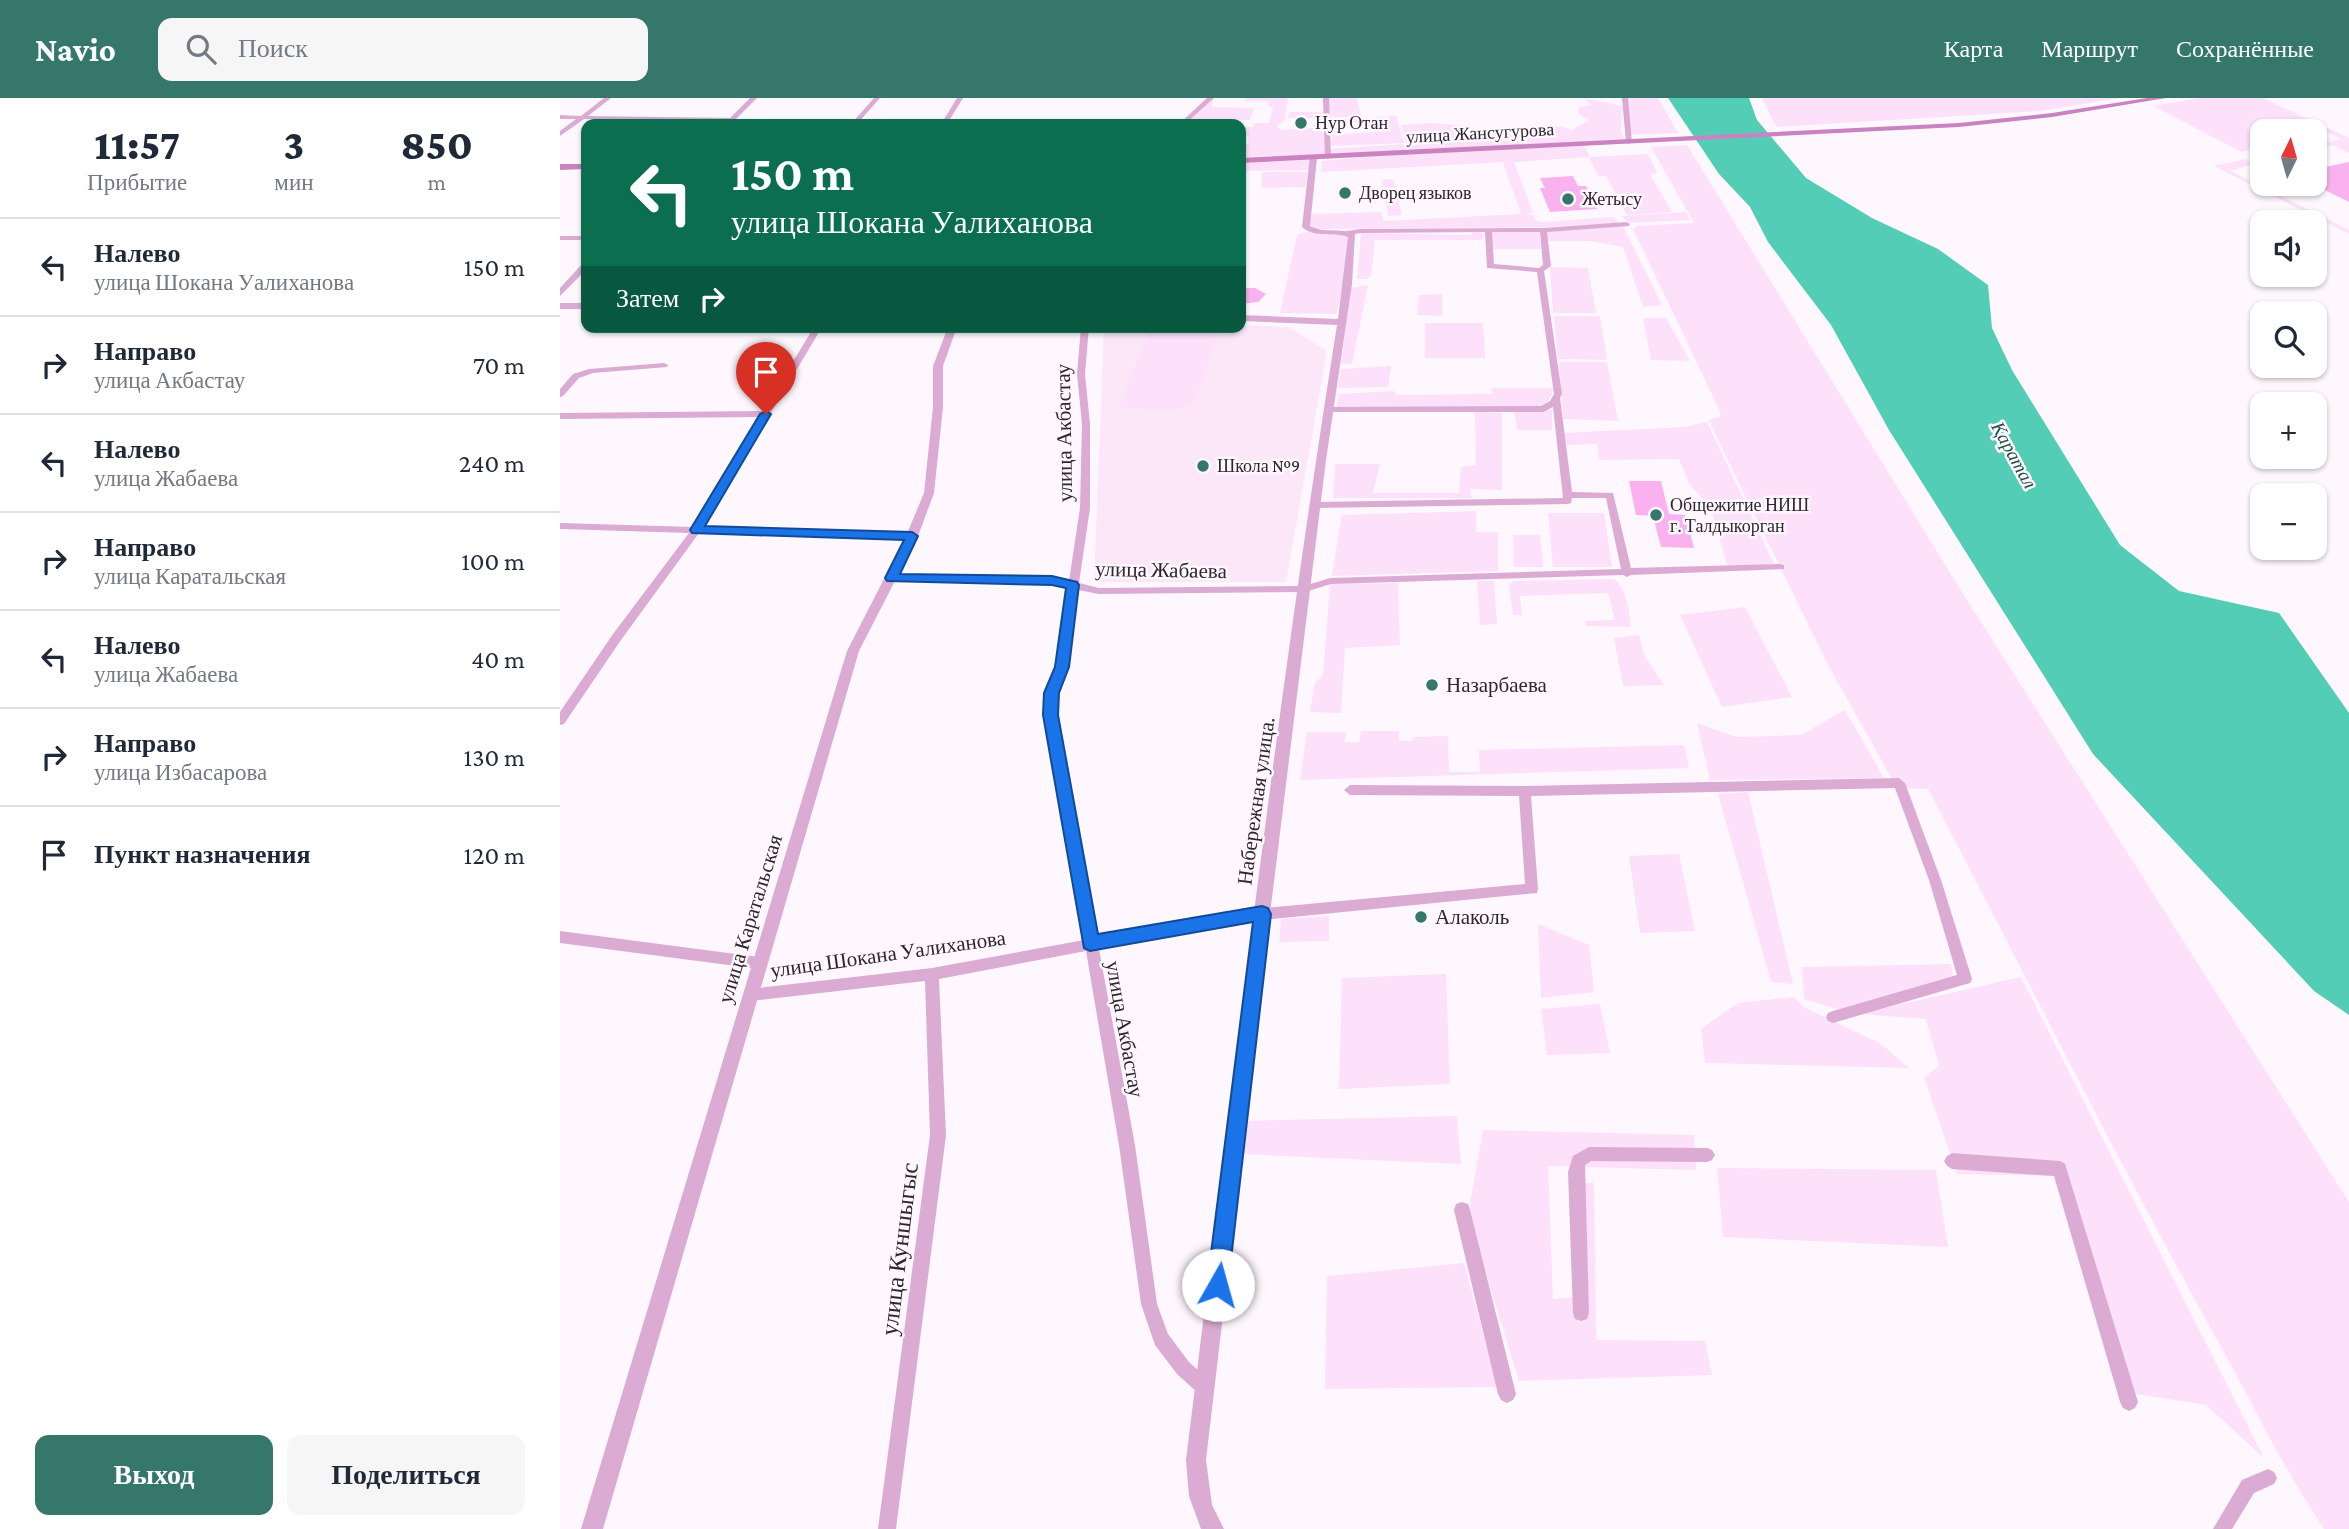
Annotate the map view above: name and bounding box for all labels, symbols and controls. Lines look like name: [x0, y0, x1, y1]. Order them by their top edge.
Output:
search box: [158, 18, 648, 81]
icon: search: [182, 30, 220, 68]
text: Navio: [35, 31, 116, 68]
text: Поиск: [238, 34, 308, 63]
text: Карта: [1944, 35, 2003, 62]
text: Маршрут: [2041, 35, 2138, 62]
text: Сохранённые: [2176, 35, 2314, 62]
place label: Нур Отан: [1315, 113, 1388, 133]
marker: Нур Отан: [1293, 115, 1309, 131]
street label: улица Жансугурова: [1405, 119, 1555, 147]
north arrow: [2250, 119, 2328, 196]
map controls: [2250, 119, 2327, 560]
text: 11:57: [94, 121, 180, 168]
text: 3: [284, 121, 304, 168]
text: 850: [401, 121, 473, 168]
text: 150 m: [731, 146, 854, 201]
icon: left: [616, 147, 707, 238]
text: Прибытие: [87, 169, 187, 195]
text: мин: [274, 169, 314, 195]
text: m: [427, 169, 446, 195]
place label: Дворец языков: [1359, 183, 1471, 203]
marker: Дворец языков: [1337, 185, 1353, 201]
place label: Жетысу: [1582, 189, 1642, 209]
marker: Жетысу: [1560, 191, 1576, 207]
text: улица Шокана Уалиханова: [731, 204, 1093, 240]
button: sound: [2250, 210, 2327, 287]
text: Налево: [94, 239, 180, 268]
icon: left: [35, 248, 73, 286]
text: 150 m: [464, 253, 525, 282]
text: улица Шокана Уалиханова: [94, 269, 354, 295]
icon: right: [693, 280, 731, 318]
text: Затем: [616, 284, 679, 313]
button: search: [2250, 301, 2327, 378]
text: Направо: [94, 337, 196, 366]
pin: [736, 342, 796, 414]
icon: right: [35, 346, 73, 384]
text: 70 m: [473, 351, 525, 380]
icon: arrive: [747, 353, 785, 391]
street label: улица Акбастау: [1051, 363, 1077, 502]
text: улица Акбастау: [94, 367, 245, 393]
button: +: [2250, 392, 2327, 469]
water label: Қаратал: [1987, 417, 2041, 492]
text: Налево: [94, 435, 180, 464]
icon: left: [35, 444, 73, 482]
text: 240 m: [459, 449, 525, 478]
place label: Школа №9: [1217, 456, 1300, 476]
marker: Школа №9: [1195, 458, 1211, 474]
text: улица Жабаева: [94, 465, 238, 491]
button: −: [2250, 483, 2327, 560]
place label: Общежитие НИШ г. Талдыкорган: [1670, 495, 1809, 536]
marker: Общежитие НИШ г. Талдыкорган: [1648, 507, 1664, 523]
text: Направо: [94, 533, 196, 562]
icon: right: [35, 542, 73, 580]
text: 100 m: [461, 547, 525, 576]
street label: улица Жабаева: [1095, 557, 1228, 583]
text: улица Каратальская: [94, 563, 286, 589]
text: Налево: [94, 631, 180, 660]
icon: left: [35, 640, 73, 678]
text: 40 m: [471, 645, 525, 674]
text: улица Жабаева: [94, 661, 238, 687]
place label: Назарбаева: [1446, 673, 1548, 697]
marker: Назарбаева: [1424, 677, 1440, 693]
street label: Набережная улица.: [1232, 715, 1280, 887]
text: Направо: [94, 729, 196, 758]
icon: right: [35, 738, 73, 776]
text: 130 m: [464, 743, 525, 772]
text: улица Избасарова: [94, 759, 267, 785]
street label: улица Каратальская: [713, 831, 787, 1006]
icon: arrive: [35, 836, 73, 874]
text: Пункт назначения: [94, 840, 311, 869]
text: 120 m: [464, 841, 525, 870]
place label: Алаколь: [1435, 905, 1509, 929]
marker: Алаколь: [1413, 909, 1429, 925]
street label: улица Шокана Уалиханова: [769, 925, 1008, 982]
street label: улица Акбастау: [1101, 959, 1149, 1100]
street label: улица Куншыгыс: [875, 1161, 923, 1337]
position arrow: [1181, 1248, 1255, 1322]
button: Выход: [35, 1435, 273, 1515]
button: Поделиться: [287, 1435, 525, 1515]

